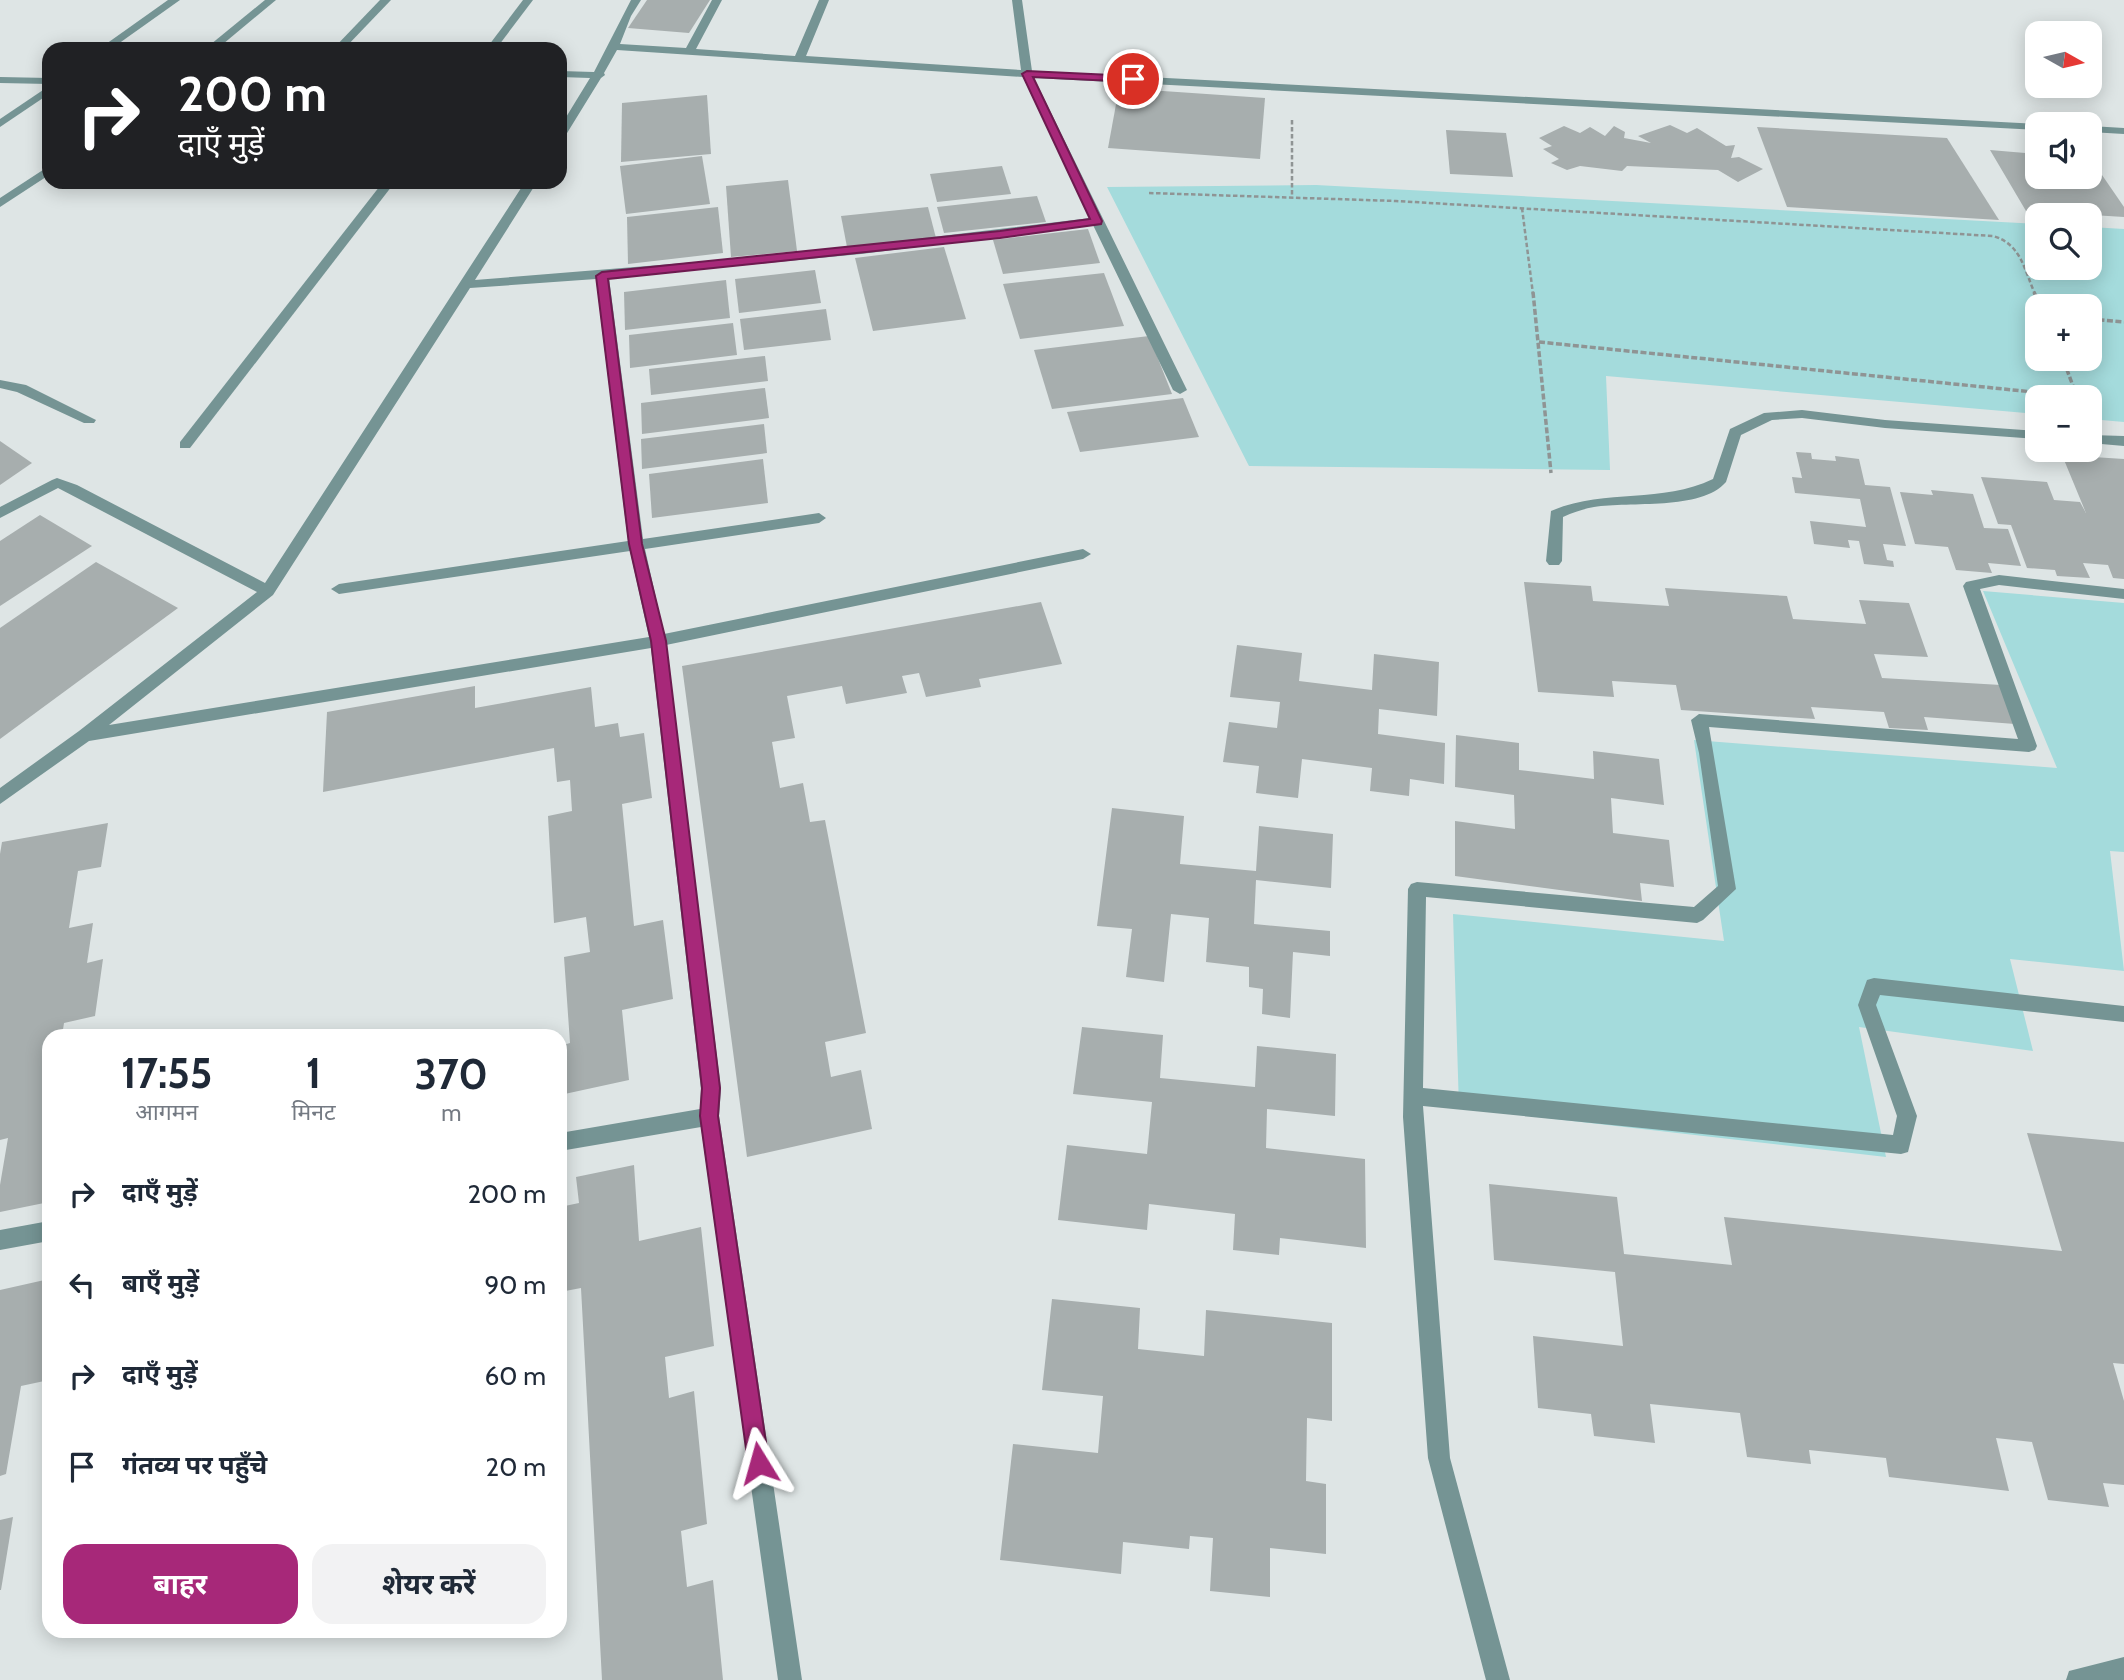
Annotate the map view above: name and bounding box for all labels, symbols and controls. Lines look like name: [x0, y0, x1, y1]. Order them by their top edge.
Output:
north arrow: [2025, 21, 2102, 98]
map controls: [2025, 21, 2102, 462]
pin: [1103, 49, 1163, 109]
icon: arrive: [1114, 60, 1152, 98]
text: 200 m: [178, 64, 327, 123]
icon: right: [63, 70, 154, 161]
button: sound: [2025, 112, 2102, 189]
text: दाएँ मुड़ें: [178, 124, 264, 163]
button: search: [2025, 203, 2102, 280]
button: +: [2025, 294, 2102, 371]
button: −: [2025, 385, 2102, 462]
text: 17:55: [121, 1047, 212, 1099]
text: 1: [306, 1047, 321, 1099]
text: 370: [415, 1048, 488, 1100]
text: आगमन: [135, 1098, 198, 1126]
text: मिनट: [291, 1098, 336, 1126]
text: m: [441, 1099, 461, 1127]
icon: right: [63, 1175, 101, 1213]
text: दाएँ मुड़ें: [122, 1176, 198, 1208]
text: 200 m: [467, 1178, 546, 1210]
icon: left: [63, 1266, 101, 1304]
text: बाएँ मुड़ें: [122, 1267, 199, 1299]
text: 90 m: [484, 1269, 546, 1301]
icon: right: [63, 1357, 101, 1395]
text: दाएँ मुड़ें: [122, 1358, 198, 1390]
text: 60 m: [484, 1360, 546, 1392]
position arrow: [722, 1426, 796, 1500]
icon: arrive: [63, 1448, 101, 1486]
text: गंतव्य पर पहुँचे: [122, 1449, 267, 1481]
text: 20 m: [486, 1451, 546, 1483]
button: बाहर: [63, 1544, 298, 1624]
button: शेयर करें: [312, 1544, 546, 1624]

